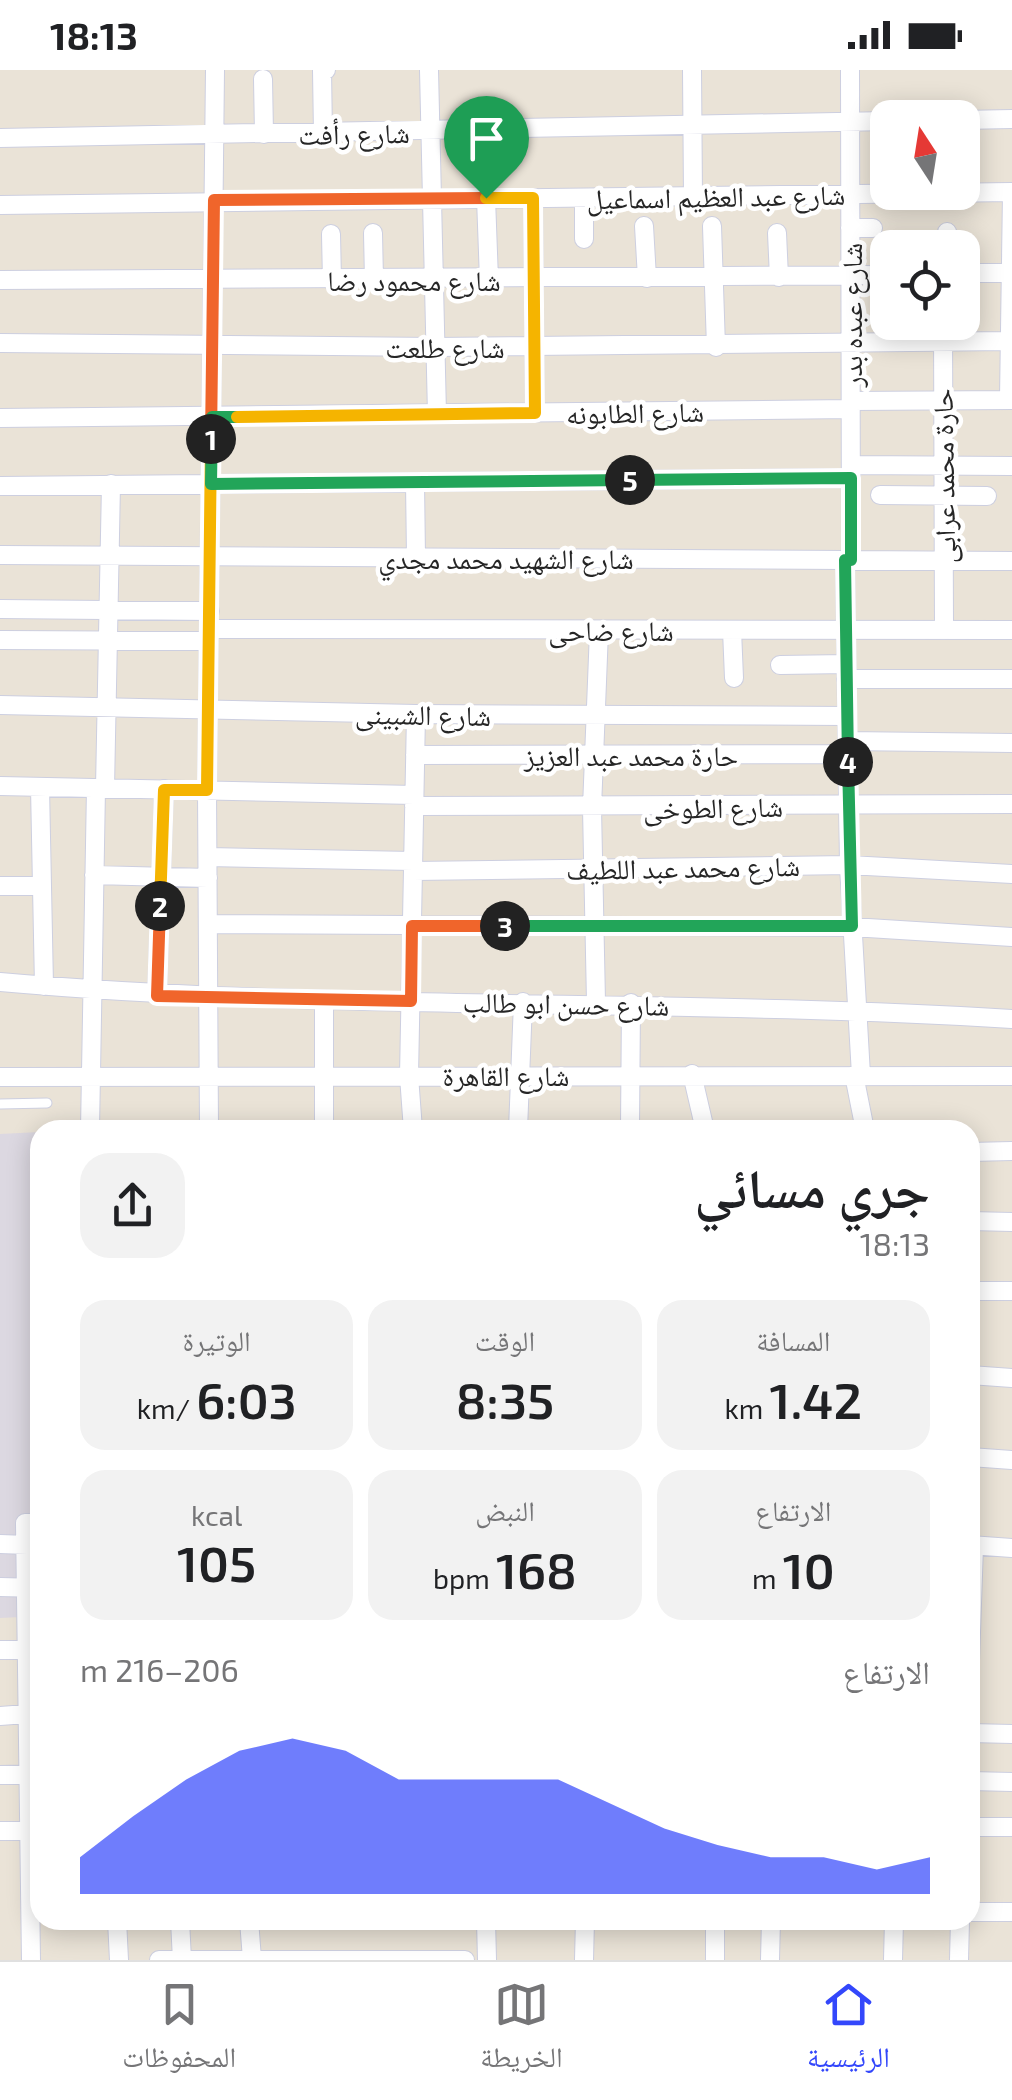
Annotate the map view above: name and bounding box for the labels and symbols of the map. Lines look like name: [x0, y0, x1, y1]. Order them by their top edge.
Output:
pin: [444, 96, 529, 199]
north arrow: [870, 100, 980, 210]
street label: شارع رأفت: [298, 115, 410, 153]
street label: شارع عبد العظيم اسماعيل: [586, 177, 846, 218]
street label: شارع عبده بدر: [834, 243, 870, 388]
street label: شارع محمود رضا: [327, 263, 501, 299]
street label: شارع طلعت: [385, 330, 505, 366]
street label: حارة محمد عرابى: [924, 388, 964, 564]
street label: شارع الطابونه: [566, 394, 704, 432]
pin: 1: [186, 414, 236, 464]
pin: 5: [605, 455, 655, 505]
street label: شارع الشهيد محمد مجدي: [378, 541, 634, 582]
street label: شارع ضاحى: [548, 613, 674, 649]
street label: شارع الشبينى: [355, 696, 491, 734]
pin: 4: [823, 737, 873, 787]
street label: حارة محمد عبد العزيز: [523, 738, 738, 772]
street label: شارع الطوخى: [643, 789, 783, 827]
street label: شارع محمد عبد اللطيف: [566, 848, 800, 888]
pin: 2: [135, 881, 185, 931]
pin: 3: [480, 901, 530, 951]
street label: شارع حسن ابو طالب: [462, 984, 670, 1024]
street label: شارع القاهرة: [443, 1058, 569, 1094]

